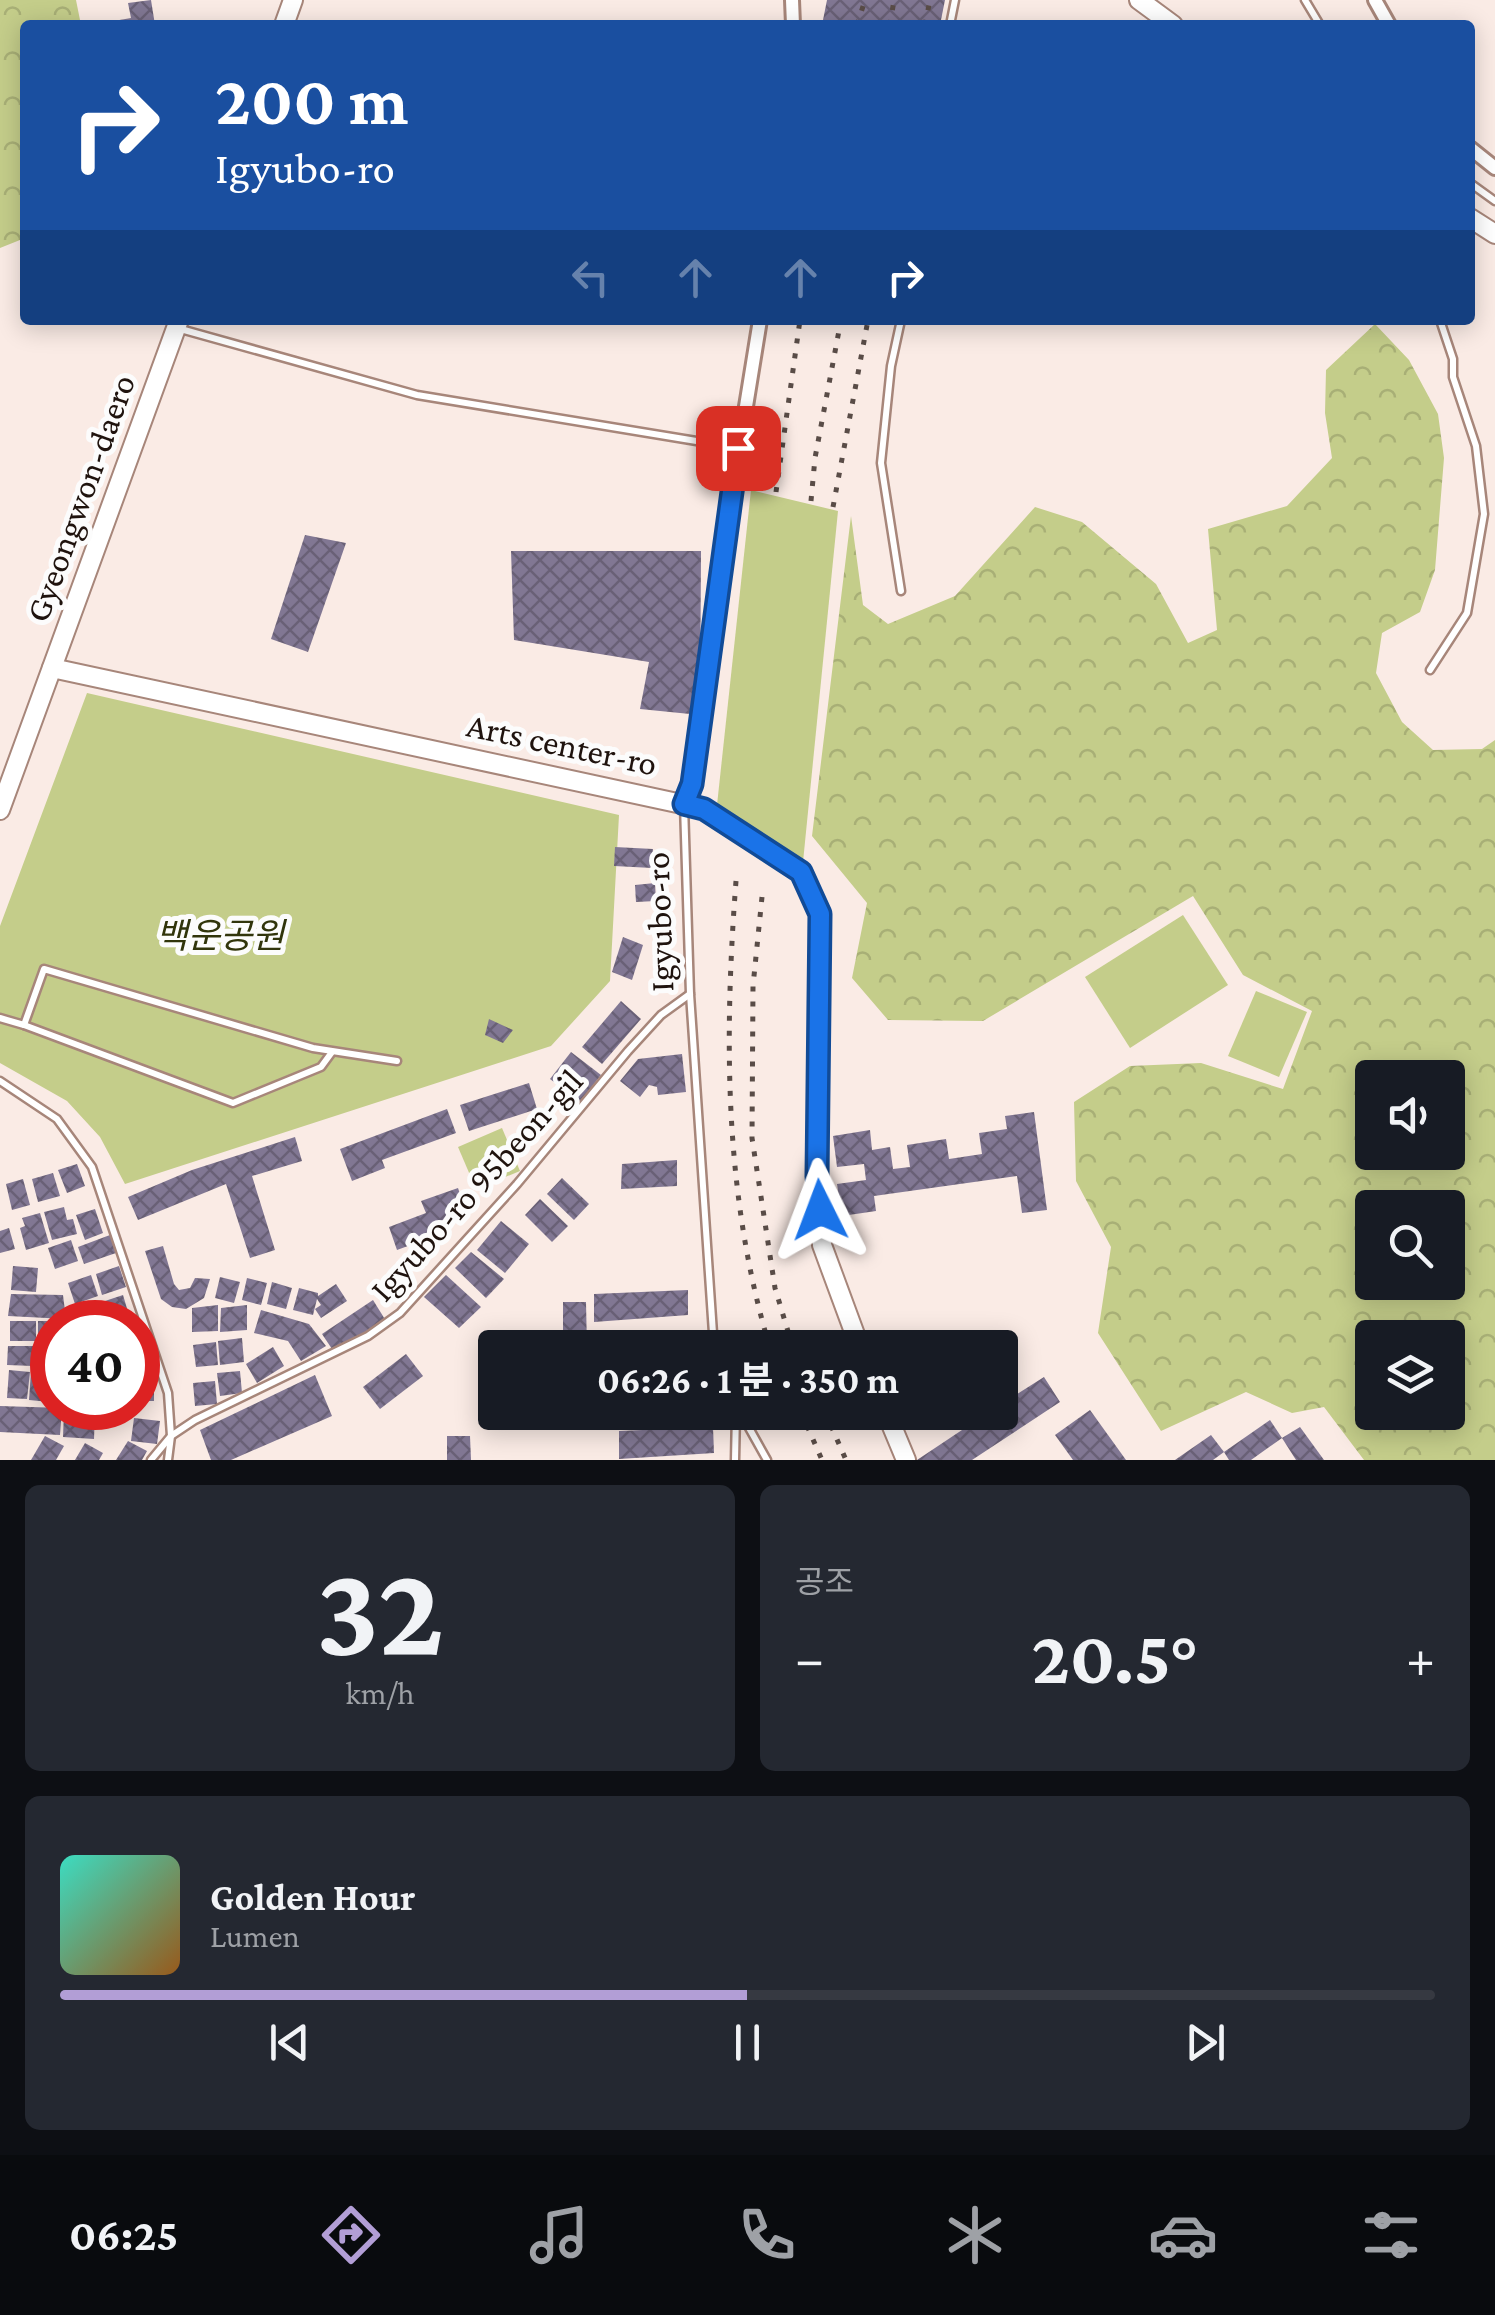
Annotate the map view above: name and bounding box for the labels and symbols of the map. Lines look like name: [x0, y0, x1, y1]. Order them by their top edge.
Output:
street label: Gyeongwon-daero: [18, 369, 143, 627]
pin: [696, 406, 781, 491]
street label: Arts center-ro: [463, 705, 661, 784]
street label: Igyubo-ro: [638, 851, 681, 993]
park label: 백운공원: [156, 917, 287, 956]
street label: Igyubo-ro 95beon-gil: [362, 1062, 591, 1309]
position arrow: [768, 1158, 872, 1262]
speed limit sign: 40: [30, 1300, 160, 1430]

